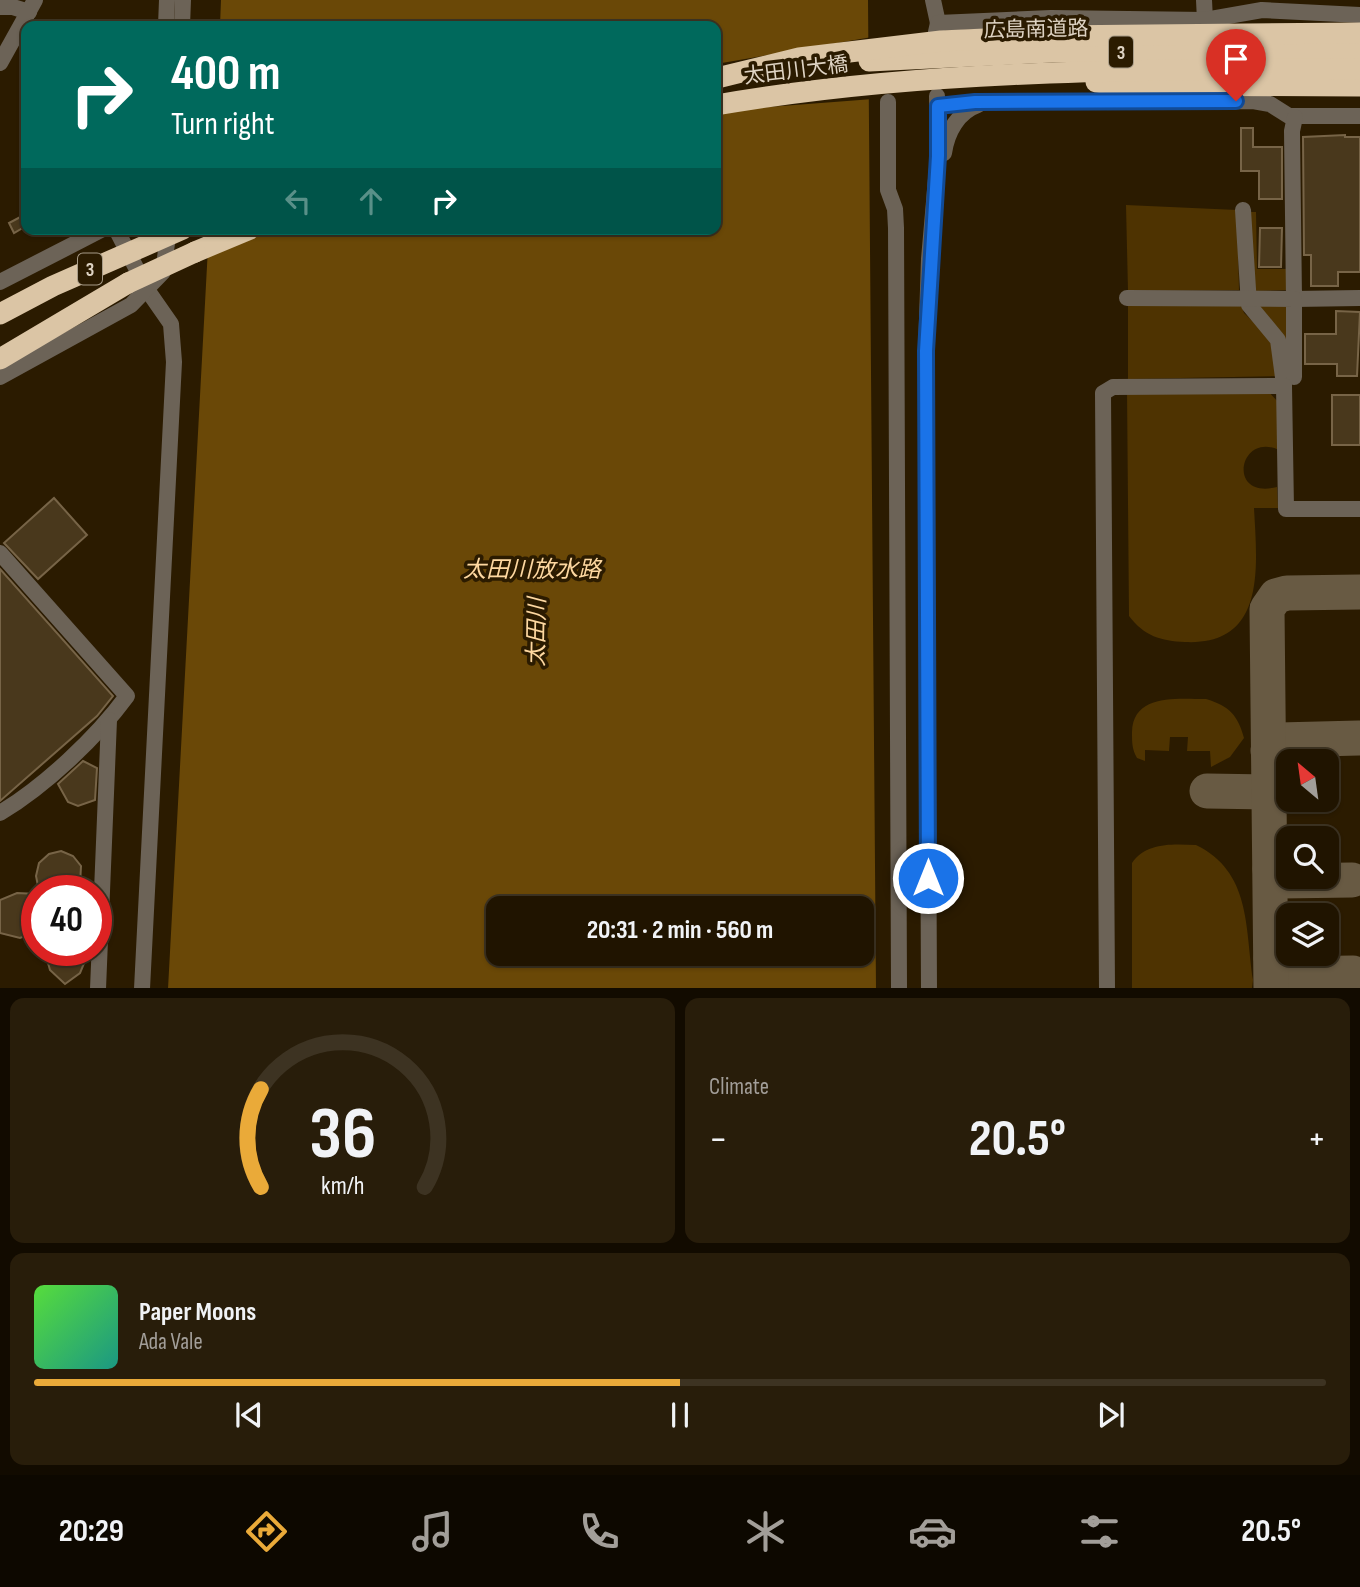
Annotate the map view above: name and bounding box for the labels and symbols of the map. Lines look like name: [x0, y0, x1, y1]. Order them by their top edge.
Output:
street label: 広島南道路: [983, 16, 1089, 43]
pin: [1206, 29, 1266, 101]
road number: 3: [1109, 36, 1133, 68]
street label: 太田川大橋: [742, 52, 850, 89]
road number: 3: [78, 254, 102, 284]
water label: 太田川放水路: [463, 556, 603, 584]
water label: 太田川: [522, 594, 552, 667]
north arrow: [1276, 749, 1339, 812]
position arrow: [891, 841, 965, 915]
speed limit sign: 40: [21, 875, 112, 966]

